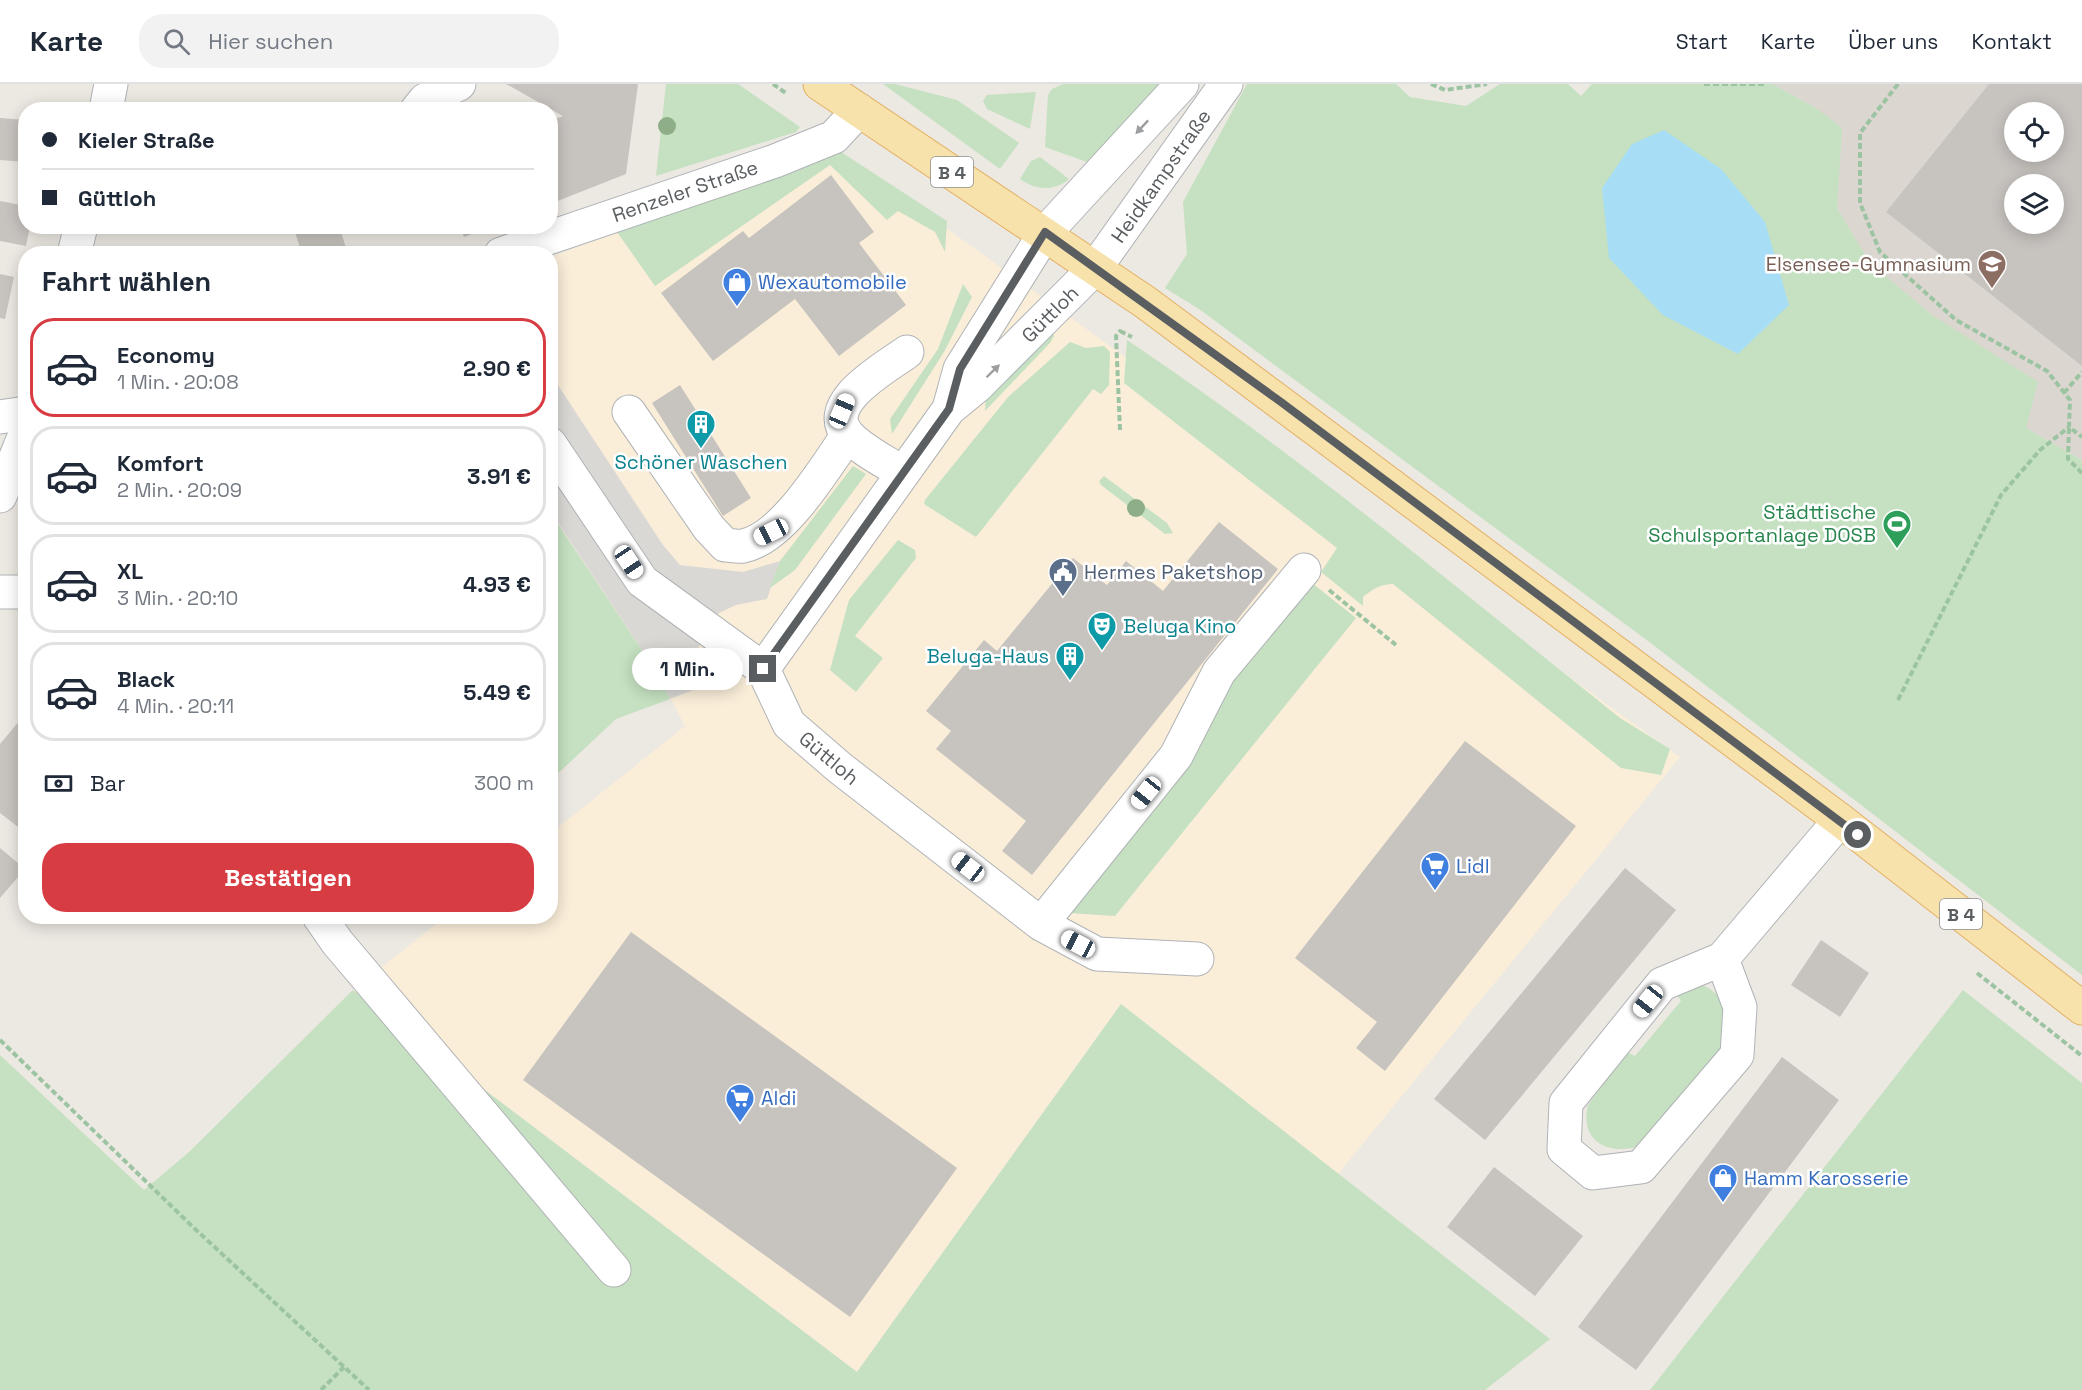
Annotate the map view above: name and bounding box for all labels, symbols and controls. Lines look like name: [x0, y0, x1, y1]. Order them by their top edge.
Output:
search box: [139, 14, 559, 68]
text: Karte: [30, 23, 103, 59]
icon: search: [160, 25, 193, 58]
text: Hier suchen: [208, 27, 333, 55]
text: Start: [1676, 28, 1728, 55]
text: Karte: [1761, 28, 1815, 55]
text: Über uns: [1848, 28, 1938, 55]
text: Kontakt: [1971, 28, 2052, 55]
map controls: [2004, 102, 2064, 234]
button: locate: [2004, 102, 2064, 162]
street label: Heidkampstraße: [1105, 104, 1217, 248]
one-way arrow: [1135, 119, 1149, 134]
text: Kieler Straße: [78, 126, 215, 154]
street label: Renzeler Straße: [609, 154, 761, 228]
road number: B 4: [931, 157, 973, 187]
button: layers: [2004, 174, 2064, 234]
text: Güttloh: [78, 184, 156, 212]
school or university icon: Elsensee-Gymnasium: [1976, 248, 2008, 290]
place label: Elsensee-Gymnasium: [1766, 251, 1971, 277]
text: Fahrt wählen: [42, 264, 211, 299]
shop icon: Wexautomobile: [721, 266, 753, 308]
place label: Wexautomobile: [758, 269, 907, 295]
street label: Güttloh: [1016, 280, 1084, 348]
icon: car: [45, 341, 99, 395]
text: Economy: [117, 341, 215, 369]
text: 2.90 €: [463, 354, 531, 382]
one-way arrow: [985, 364, 999, 378]
text: 1 Min. · 20:08: [117, 369, 239, 395]
car: [827, 391, 857, 431]
building icon: Schöner Waschen: [685, 408, 717, 450]
icon: car: [45, 449, 99, 503]
text: Komfort: [117, 449, 204, 477]
place label: Schöner Waschen: [614, 449, 788, 475]
text: 3.91 €: [467, 462, 531, 490]
text: 2 Min. · 20:09: [117, 477, 242, 503]
place label: Städttische Schulsportanlage DOSB: [1648, 499, 1876, 548]
sports icon: Städttische Schulsportanlage DOSB: [1881, 508, 1913, 550]
car: [751, 516, 791, 548]
car: [611, 542, 647, 582]
public building icon: Hermes Paketshop: [1047, 556, 1079, 598]
icon: car: [45, 557, 99, 611]
text: XL: [117, 557, 143, 585]
place label: Hermes Paketshop: [1084, 559, 1263, 585]
text: 4.93 €: [463, 570, 531, 598]
text: 3 Min. · 20:10: [117, 585, 238, 611]
theatre icon: Beluga Kino: [1086, 610, 1118, 652]
place label: Beluga Kino: [1123, 613, 1236, 639]
building icon: Beluga-Haus: [1054, 640, 1086, 682]
place label: Beluga-Haus: [926, 643, 1049, 669]
callout: 1 Min.: [631, 648, 742, 690]
route end: [749, 655, 776, 682]
text: 1 Min.: [660, 656, 715, 682]
icon: car: [45, 665, 99, 719]
text: Black: [117, 665, 175, 693]
text: 5.49 €: [463, 678, 531, 706]
text: 4 Min. · 20:11: [117, 693, 234, 719]
street label: Güttloh: [794, 725, 864, 791]
icon: cash: [42, 767, 75, 800]
text: Bar: [90, 769, 126, 797]
text: 300 m: [474, 770, 534, 796]
car: [1128, 773, 1164, 813]
route start: [1844, 821, 1871, 848]
button: Bestätigen: [42, 843, 534, 912]
car: [948, 849, 988, 885]
supermarket icon: Lidl: [1419, 850, 1451, 892]
place label: Lidl: [1456, 853, 1490, 879]
road number: B 4: [1940, 899, 1982, 929]
car: [1058, 928, 1098, 960]
car: [1630, 981, 1666, 1021]
supermarket icon: Aldi: [724, 1082, 756, 1124]
place label: Aldi: [761, 1085, 796, 1111]
shop icon: Hamm Karosserie: [1707, 1162, 1739, 1204]
place label: Hamm Karosserie: [1744, 1165, 1909, 1191]

